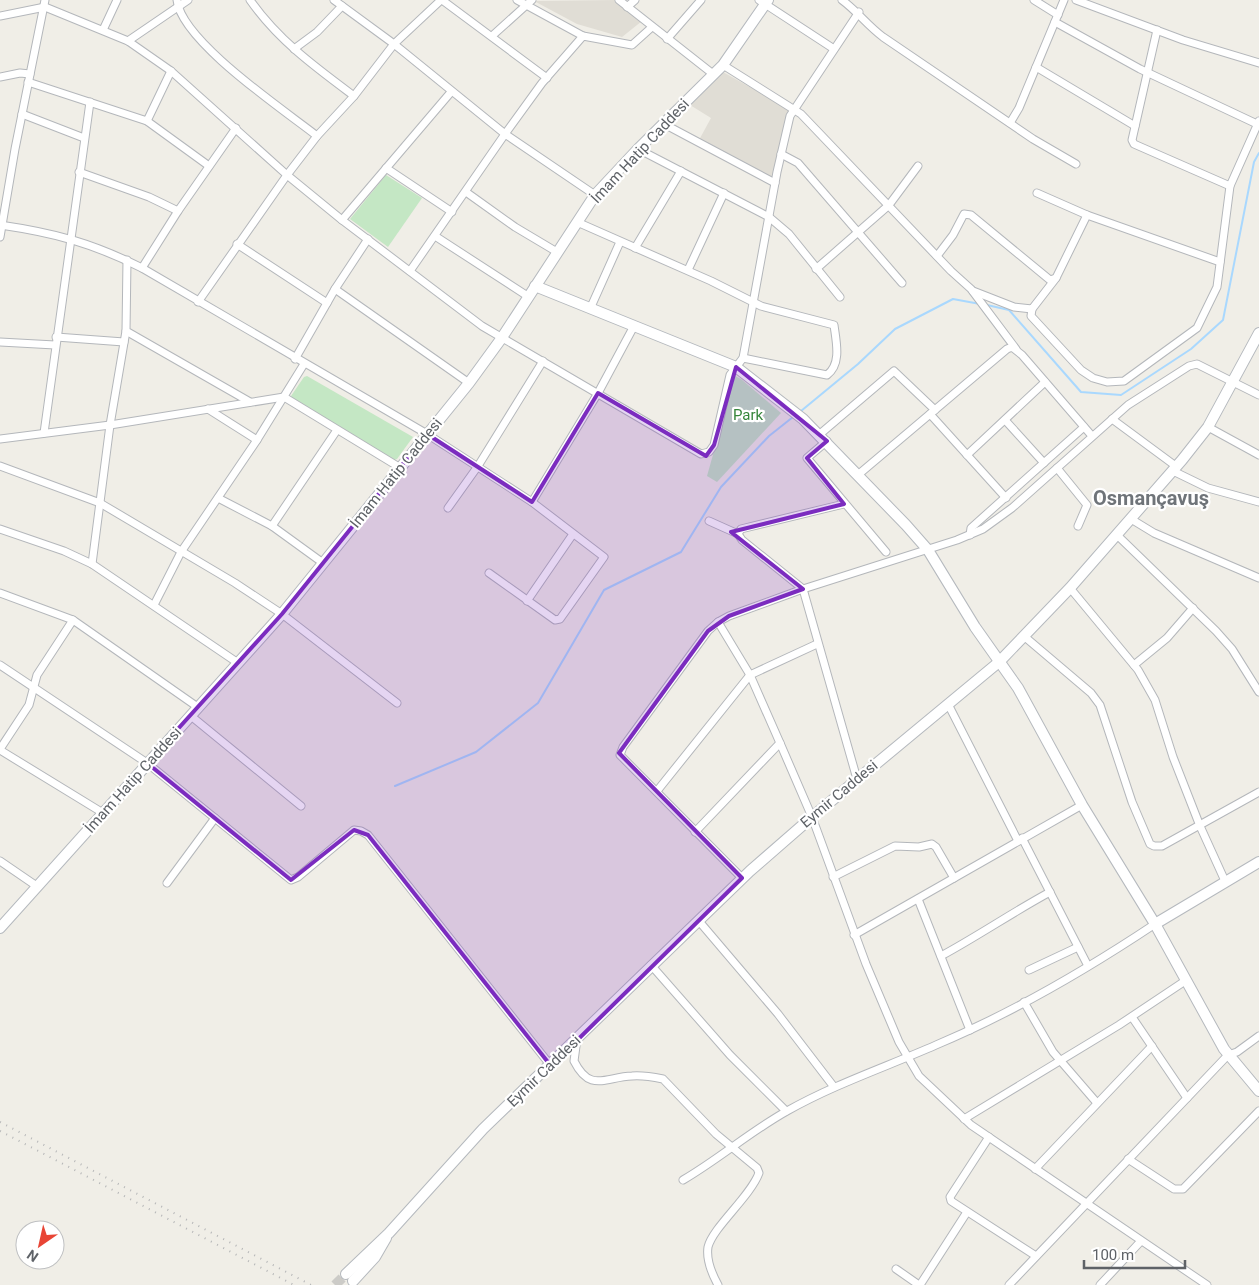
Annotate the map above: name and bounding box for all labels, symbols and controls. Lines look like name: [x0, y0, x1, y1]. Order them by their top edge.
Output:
street label: İmam Hatip Caddesi: [587, 95, 693, 207]
park label: Park: [733, 406, 764, 424]
street label: İmam Hatip Caddesi: [346, 414, 446, 532]
district label: Osmançavuş: [1093, 486, 1209, 510]
street label: İmam Hatip Caddesi: [81, 723, 185, 837]
street label: Eymir Caddesi: [797, 756, 881, 832]
street label: Eymir Caddesi: [503, 1031, 585, 1111]
north arrow: [15, 1220, 65, 1270]
scale bar: [1084, 1238, 1185, 1270]
text: N: [24, 1246, 41, 1265]
text: 100 m: [1092, 1246, 1134, 1264]

